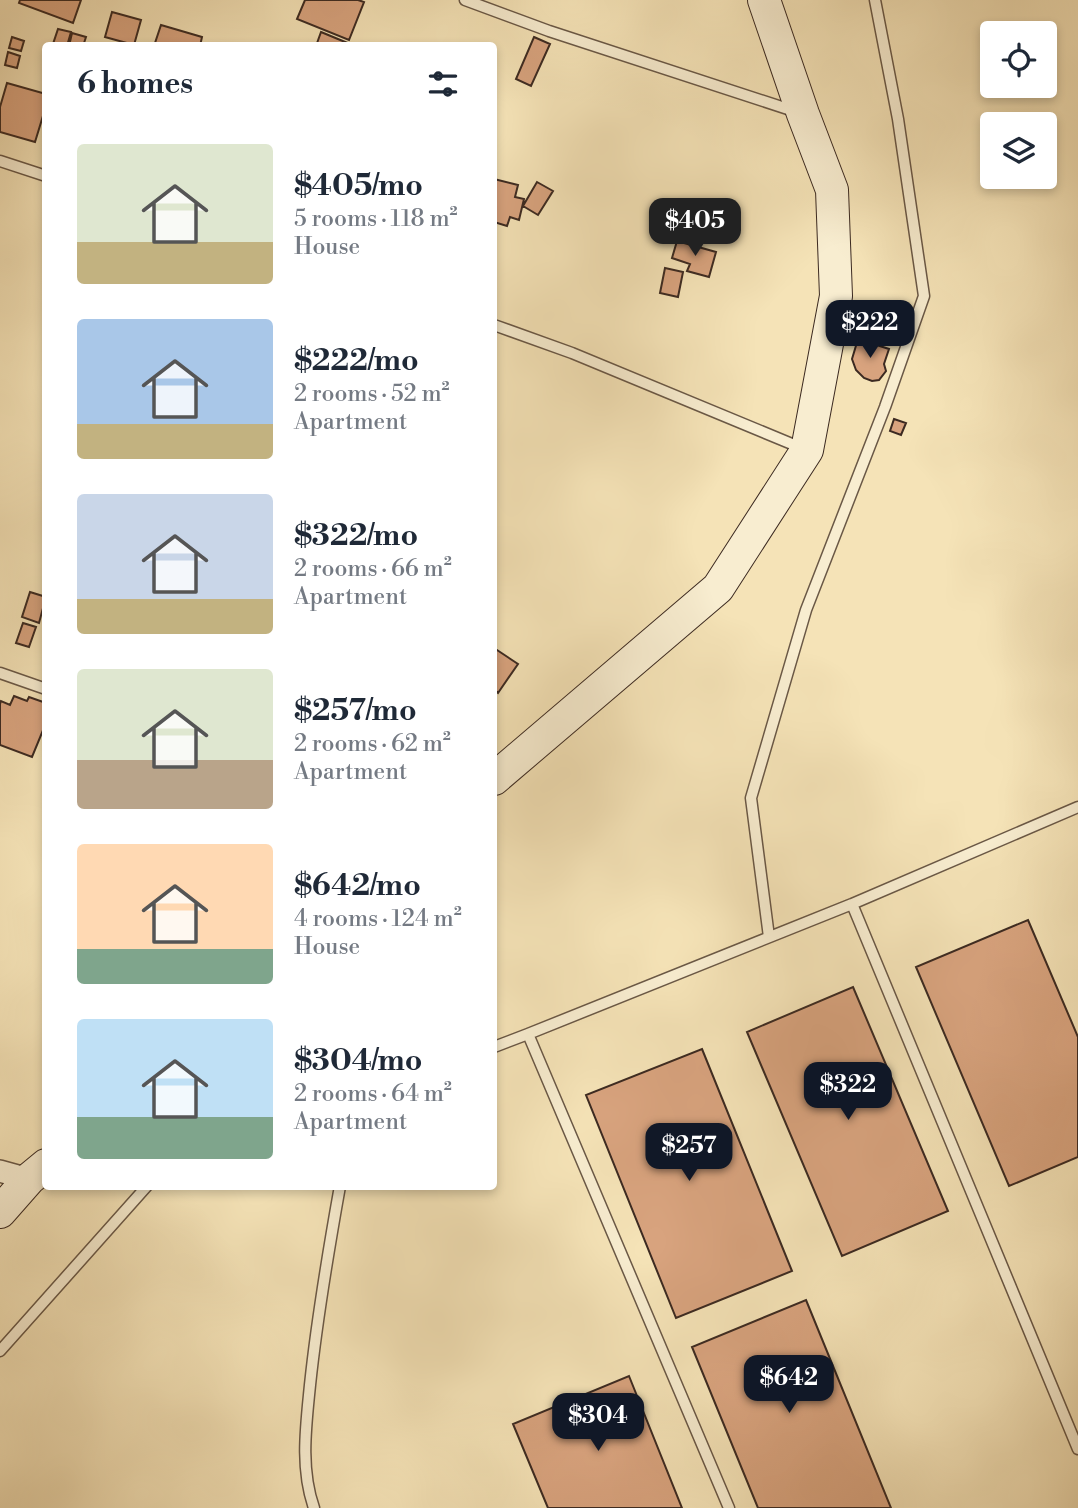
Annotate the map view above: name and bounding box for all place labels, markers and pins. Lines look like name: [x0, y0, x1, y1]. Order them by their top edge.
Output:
pin: $405: [654, 198, 736, 258]
pin: $222: [829, 300, 911, 360]
pin: $322: [807, 1062, 889, 1122]
pin: $257: [648, 1124, 730, 1183]
pin: $642: [748, 1356, 830, 1415]
pin: $304: [557, 1394, 639, 1453]

